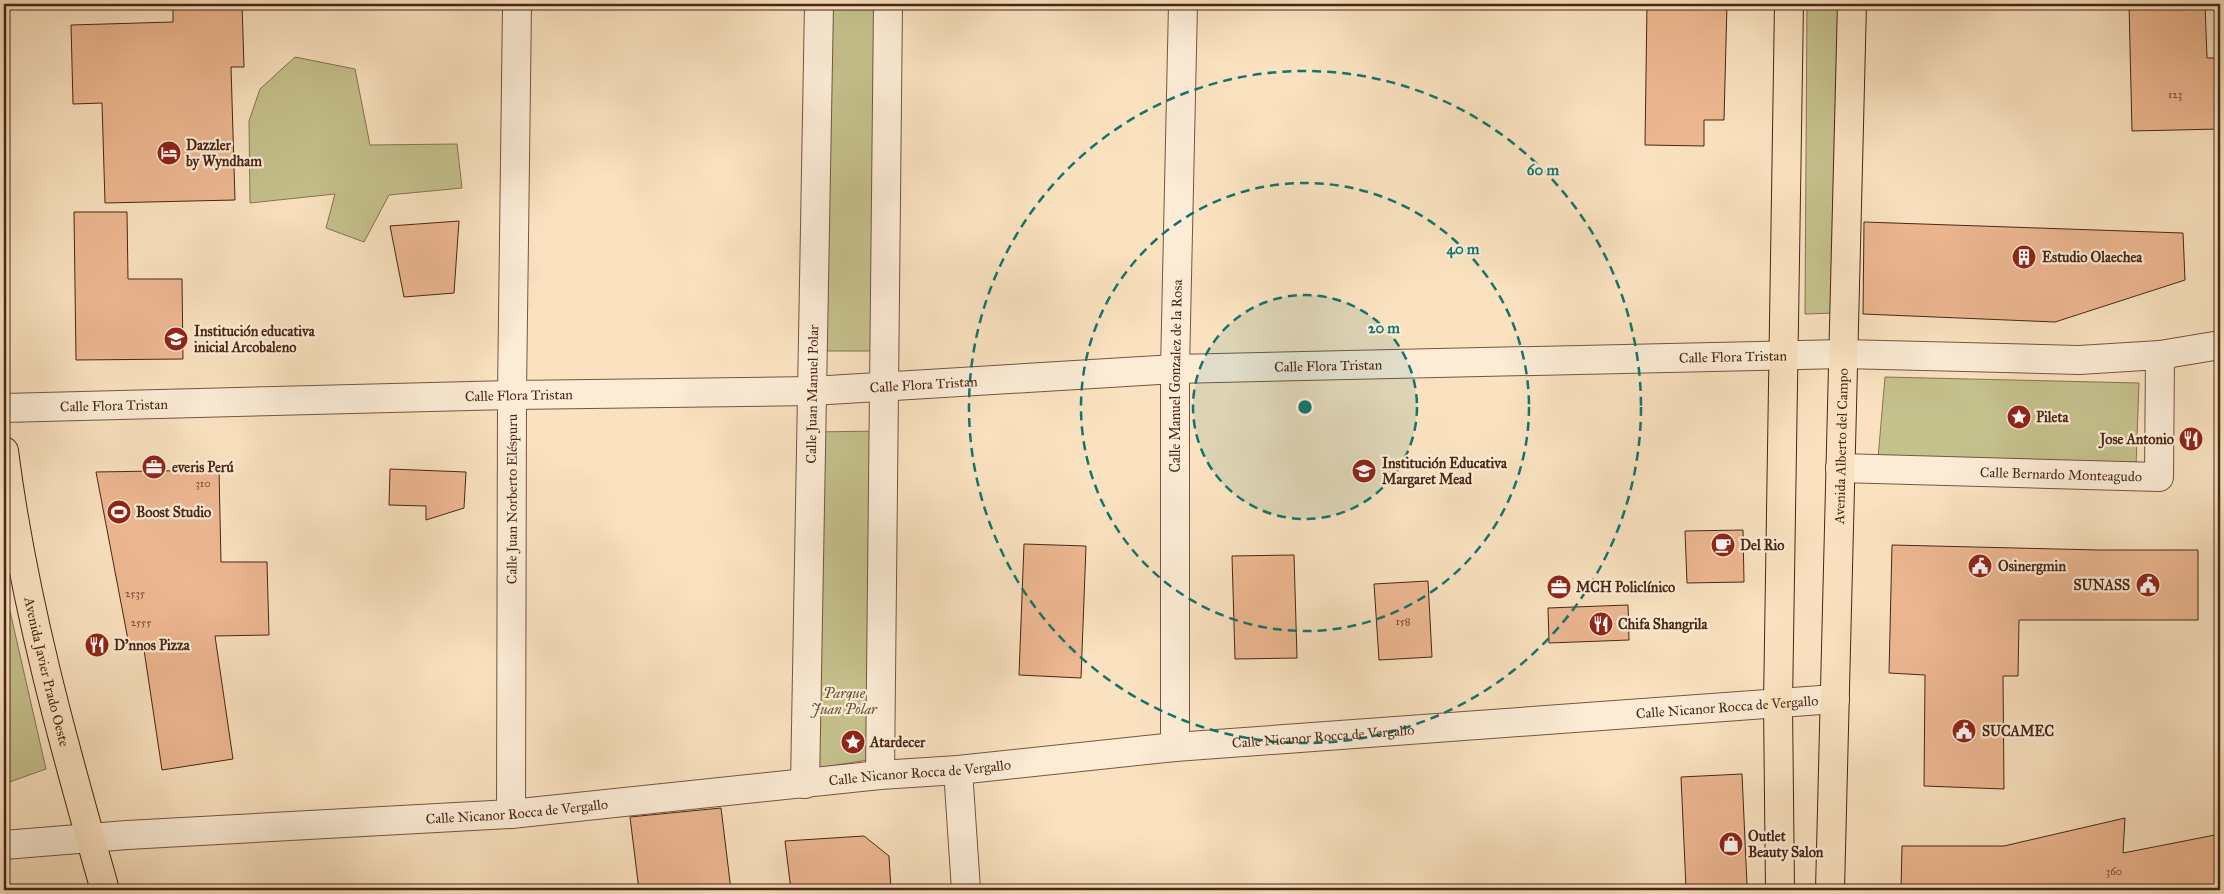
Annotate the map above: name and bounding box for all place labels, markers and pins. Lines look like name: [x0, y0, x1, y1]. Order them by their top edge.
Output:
place label: Dazzler by Wyndham: [185, 137, 262, 171]
hotel icon: Dazzler by Wyndham: [156, 140, 182, 166]
building icon: Estudio Olaechea: [2011, 244, 2037, 270]
place label: Estudio Olaechea: [2042, 249, 2143, 266]
place label: Institución educativa inicial Arcobaleno: [194, 323, 316, 356]
school or university icon: Institución educativa inicial Arcobaleno: [163, 326, 189, 352]
centre of rings: [1296, 398, 1314, 416]
place icon: Pileta: [2006, 404, 2032, 430]
place label: Pileta: [2036, 409, 2069, 426]
restaurant icon: Jose Antonio: [2178, 426, 2204, 452]
place label: Jose Antonio: [2098, 431, 2174, 449]
office icon: everis Perú: [141, 454, 167, 480]
place label: Institución Educativa Margaret Mead: [1382, 455, 1508, 489]
school or university icon: Institución Educativa Margaret Mead: [1351, 458, 1377, 484]
place label: everis Perú: [172, 459, 234, 476]
sports icon: Boost Studio: [106, 499, 132, 525]
place label: Boost Studio: [136, 504, 211, 521]
cafe icon: Del Rio: [1710, 532, 1736, 558]
place label: Del Rio: [1740, 537, 1784, 554]
public building icon: Osinergmin: [1967, 553, 1993, 579]
place label: Osinergmin: [1998, 558, 2066, 576]
public building icon: SUNASS: [2135, 572, 2161, 598]
office icon: MCH Policlínico: [1546, 574, 1572, 600]
place label: SUNASS: [2074, 577, 2130, 594]
place label: MCH Policlínico: [1576, 579, 1675, 596]
restaurant icon: Chifa Shangrila: [1588, 611, 1614, 637]
place label: Chifa Shangrila: [1618, 616, 1709, 634]
restaurant icon: D'nnos Pizza: [84, 632, 110, 658]
place label: D'nnos Pizza: [114, 637, 191, 654]
public building icon: SUCAMEC: [1951, 718, 1977, 744]
place label: SUCAMEC: [1982, 723, 2054, 740]
place icon: Atardecer: [840, 729, 866, 755]
place label: Atardecer: [869, 734, 926, 751]
place label: Outlet Beauty Salon: [1748, 828, 1824, 862]
shop icon: Outlet Beauty Salon: [1718, 831, 1744, 857]

